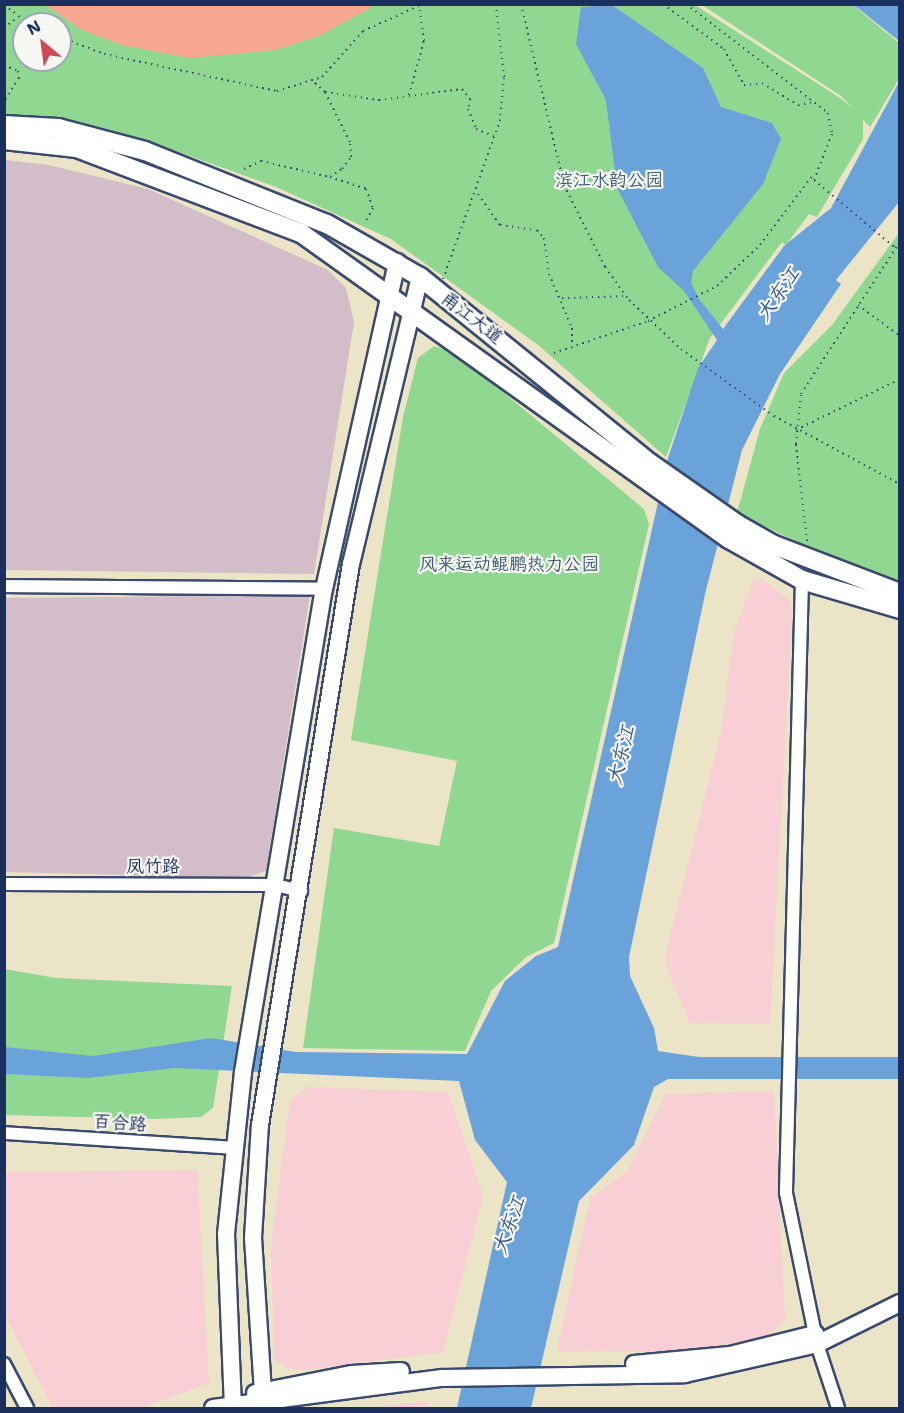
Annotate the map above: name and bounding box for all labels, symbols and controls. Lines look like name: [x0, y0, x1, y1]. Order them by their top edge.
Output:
north arrow: [12, 12, 72, 72]
text: N: [23, 15, 45, 40]
park label: 滨江水韵公园: [555, 169, 663, 191]
water label: 大东江: [751, 263, 805, 325]
street label: 甬江大道: [437, 287, 507, 349]
park label: 风来运动鲲鹏热力公园: [419, 553, 599, 575]
water label: 大东江: [602, 723, 640, 787]
street label: 凤竹路: [126, 855, 180, 877]
street label: 百合路: [92, 1110, 148, 1136]
water label: 大东江: [487, 1193, 531, 1257]

